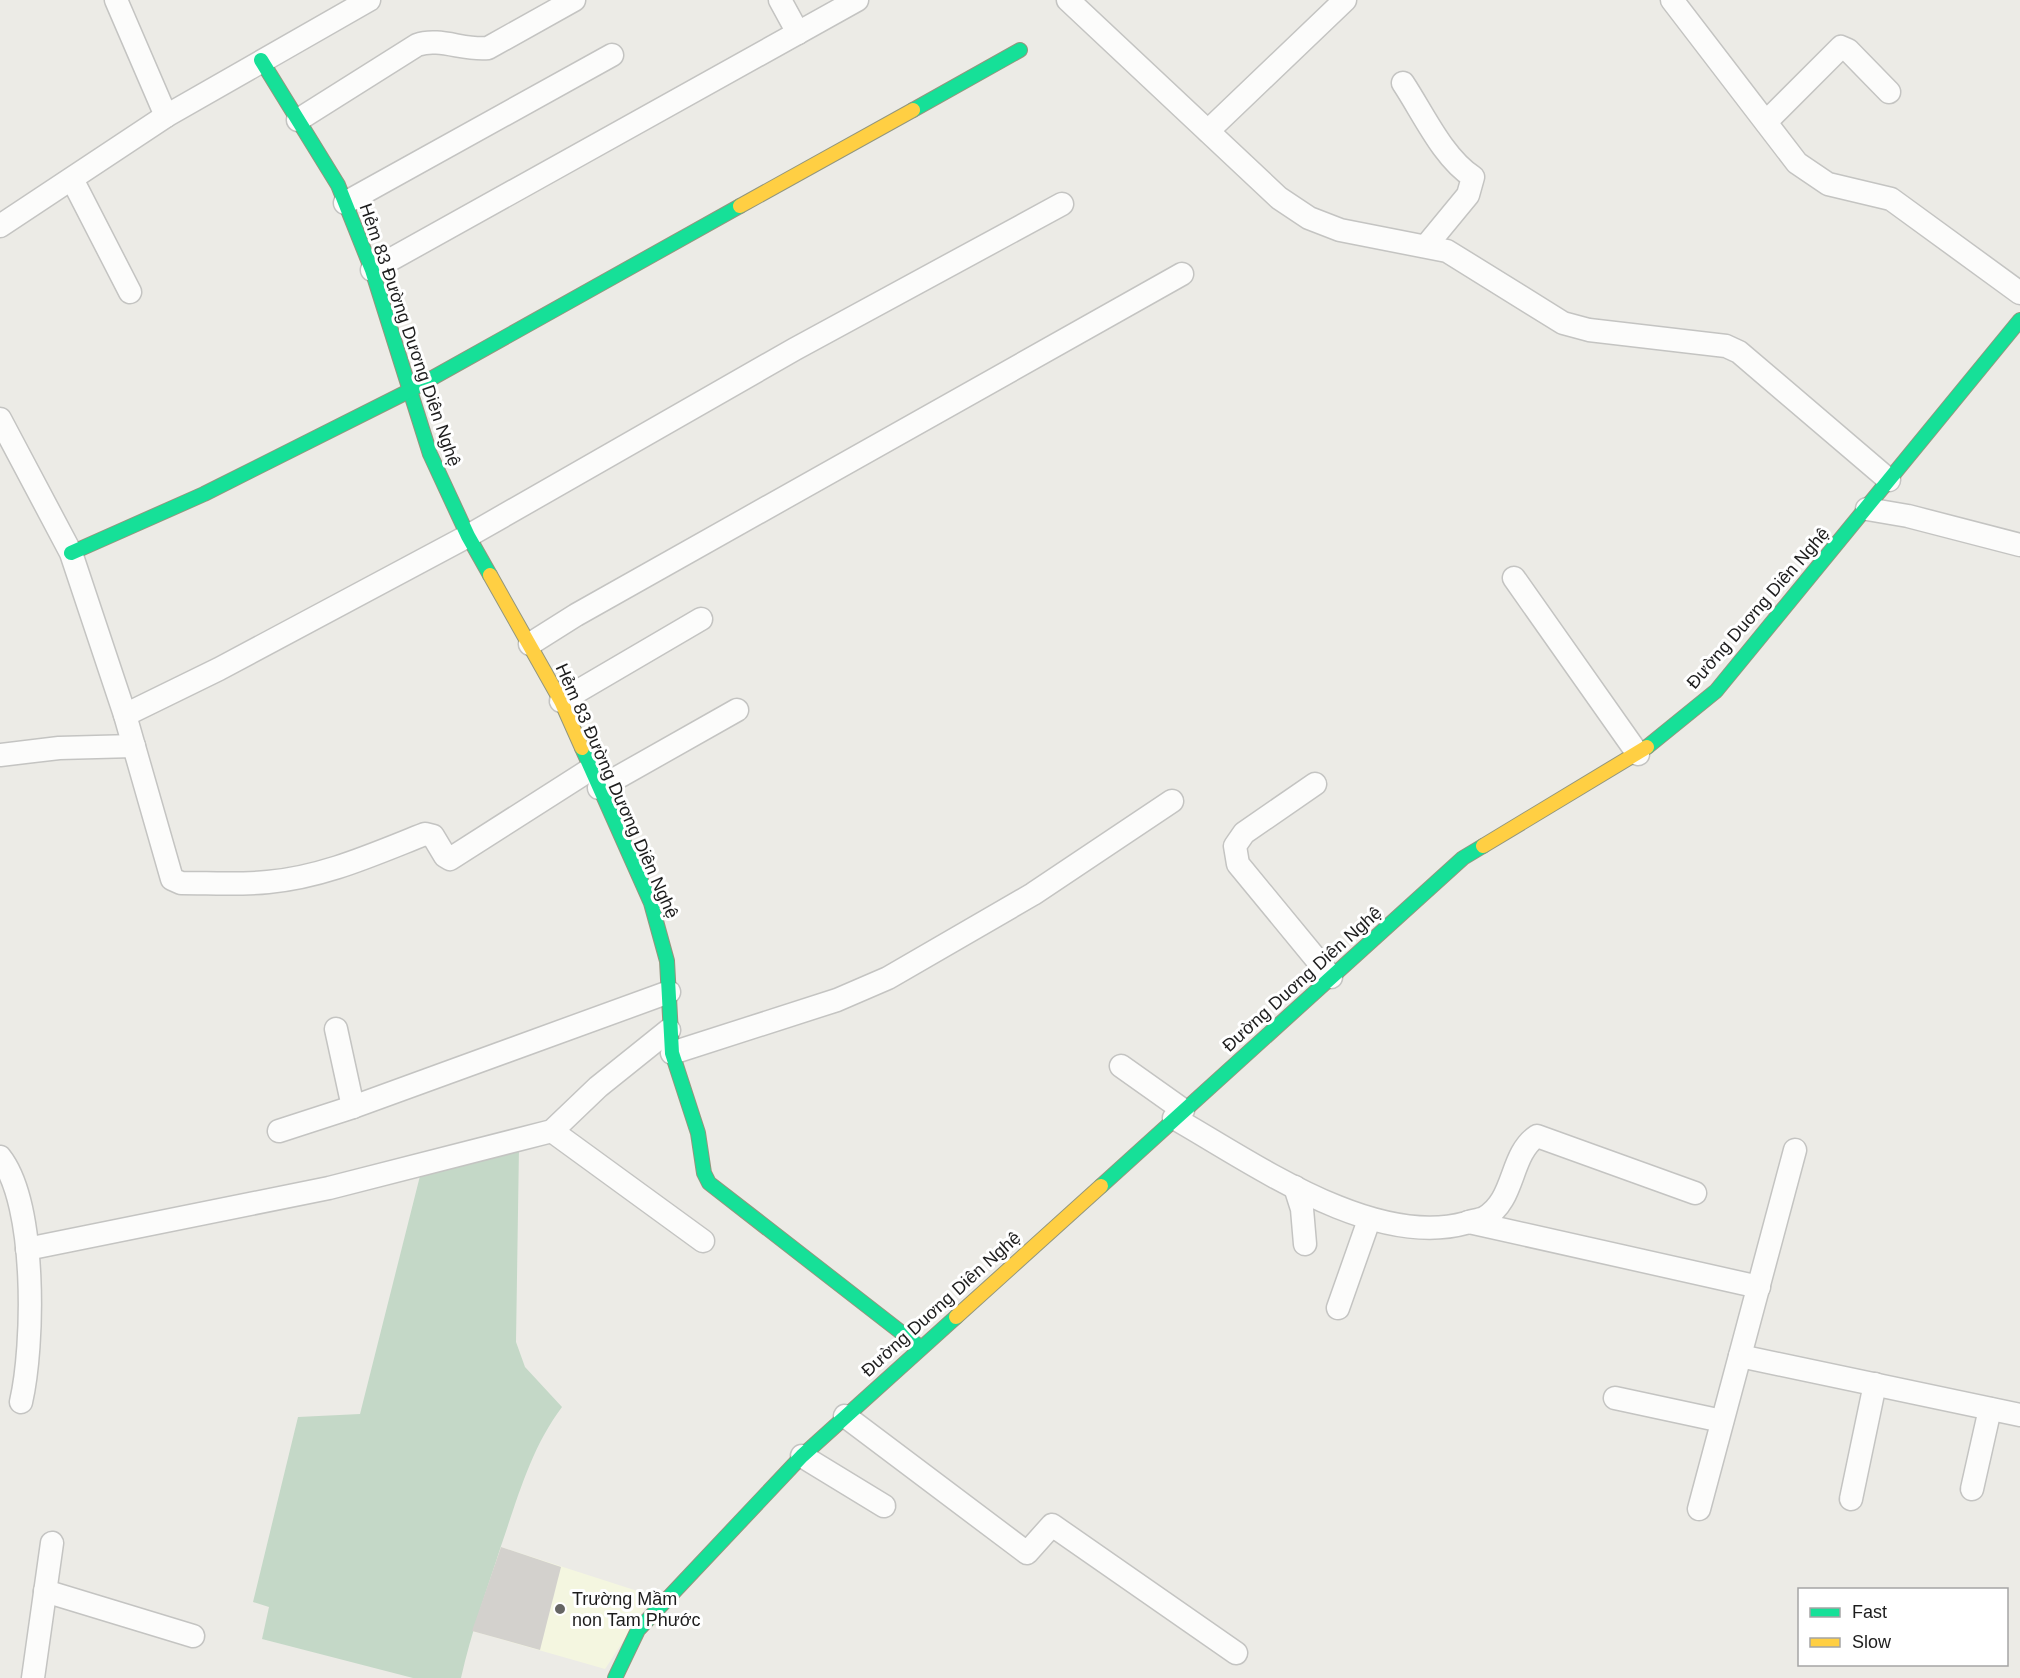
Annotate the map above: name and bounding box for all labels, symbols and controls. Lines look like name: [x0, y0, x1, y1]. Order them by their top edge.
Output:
street label: Hẻm 83 Đường Dương Diên Nghệ: [355, 201, 465, 469]
street label: Đường Duơng Diên Nghệ: [1683, 523, 1833, 693]
street label: Hẻm 83 Đường Dương Diên Nghệ: [552, 660, 682, 922]
street label: Đường Duơng Diên Nghệ: [1218, 902, 1386, 1056]
street label: Đường Duơng Diên Nghệ: [857, 1227, 1025, 1381]
legend: [1798, 1588, 2008, 1666]
place label: Trường Mầm non Tam Phước: [572, 1589, 701, 1630]
marker: Trường Mầm non Tam Phước: [553, 1602, 567, 1616]
text: Fast: [1852, 1602, 1887, 1622]
text: Slow: [1852, 1632, 1892, 1652]

